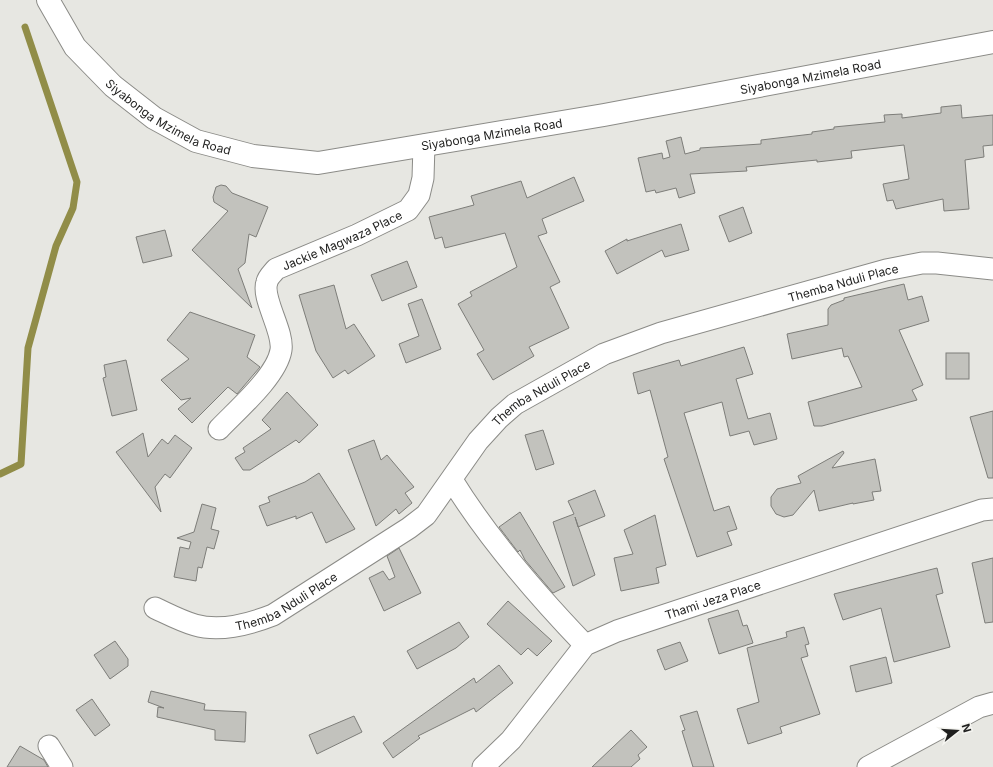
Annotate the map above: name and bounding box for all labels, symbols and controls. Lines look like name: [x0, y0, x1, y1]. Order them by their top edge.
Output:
street label: Siyabonga Mzimela Road: [739, 56, 882, 97]
street label: Siyabonga Mzimela Road: [103, 76, 233, 157]
street label: Siyabonga Mzimela Road: [420, 115, 564, 153]
street label: Jackie Magwaza Place: [280, 207, 404, 273]
street label: Themba Nduli Place: [786, 260, 900, 305]
street label: Themba Nduli Place: [488, 356, 593, 429]
street label: Themba Nduli Place: [234, 569, 340, 633]
street label: Thami Jeza Place: [663, 576, 762, 622]
north arrow: [937, 711, 977, 751]
text: N: [959, 722, 974, 734]

